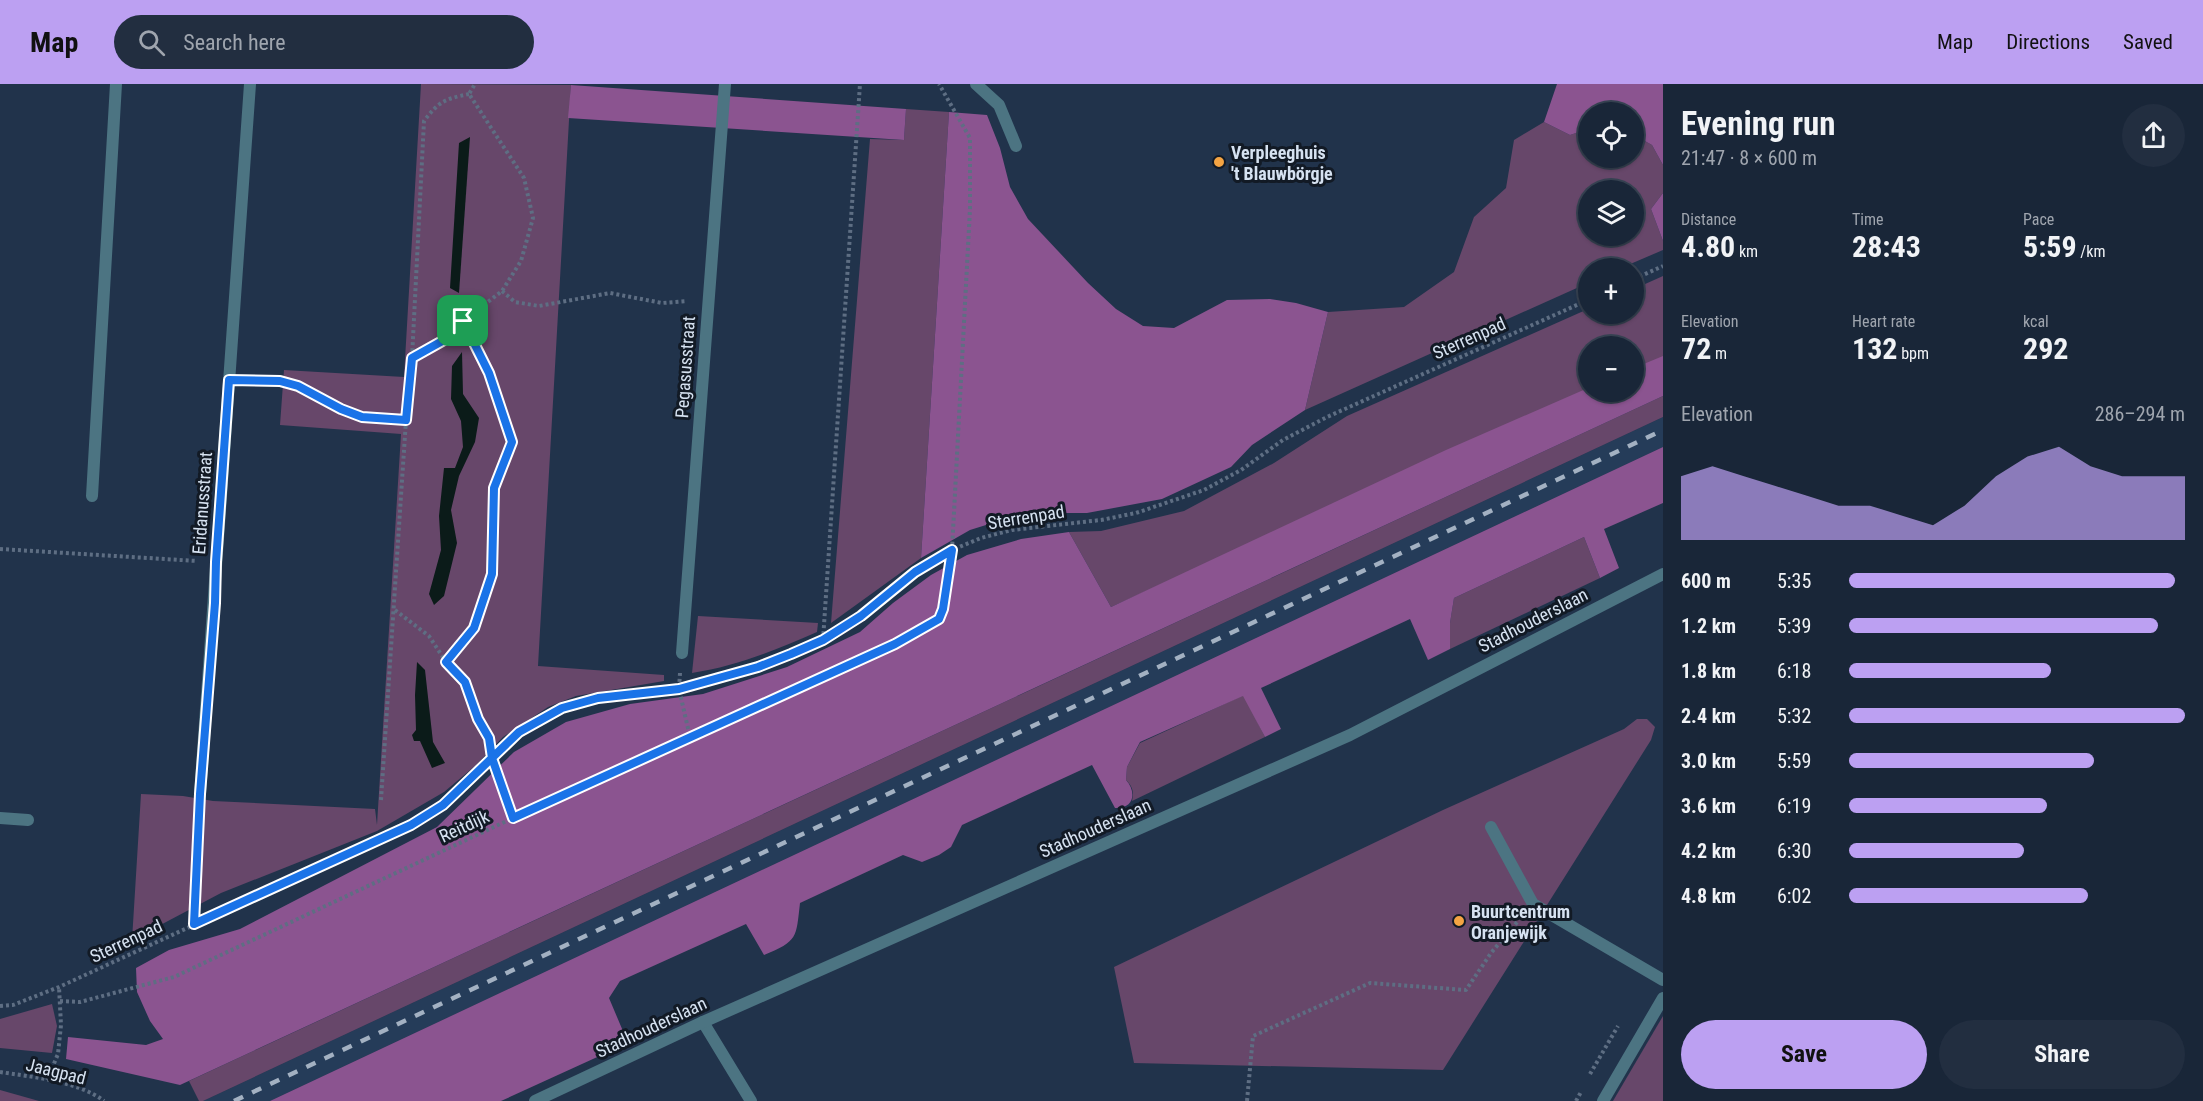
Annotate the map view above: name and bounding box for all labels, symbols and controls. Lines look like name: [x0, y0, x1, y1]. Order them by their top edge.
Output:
search box: [114, 15, 534, 69]
text: Map: [30, 26, 78, 59]
icon: search: [135, 26, 168, 59]
text: Search here: [183, 30, 286, 55]
text: Map: [1937, 30, 1973, 54]
text: Directions: [2006, 30, 2090, 54]
text: Saved: [2123, 30, 2173, 54]
map controls: [1578, 102, 1644, 402]
button: locate: [1578, 102, 1644, 168]
text: Evening run: [1681, 104, 1836, 143]
button: share: [2122, 104, 2185, 167]
place label: Verpleeghuis 't Blauwbörgje: [1231, 142, 1333, 184]
text: 21:47 · 8 × 600 m: [1681, 146, 1817, 170]
marker: Verpleeghuis 't Blauwbörgje: [1212, 155, 1226, 169]
button: layers: [1578, 180, 1644, 246]
text: Distance: [1681, 210, 1736, 229]
text: Time: [1852, 210, 1884, 229]
text: Pace: [2023, 210, 2054, 229]
text: 4.80: [1681, 229, 1735, 264]
text: 28:43: [1852, 229, 1921, 264]
text: 5:59: [2023, 229, 2077, 264]
text: km: [1735, 242, 1758, 261]
text: /km: [2077, 242, 2106, 261]
button: +: [1578, 258, 1644, 324]
pin: [437, 295, 488, 346]
icon: arrive: [446, 304, 479, 337]
text: Elevation: [1681, 312, 1739, 331]
text: Heart rate: [1852, 312, 1915, 331]
text: kcal: [2023, 312, 2049, 331]
street label: Sterrenpad: [1429, 313, 1509, 363]
street label: Pegasusstraat: [671, 315, 699, 419]
text: 72: [1681, 331, 1711, 366]
text: 132: [1852, 331, 1897, 366]
text: 292: [2023, 331, 2068, 366]
button: −: [1578, 336, 1644, 402]
text: m: [1711, 344, 1727, 363]
text: bpm: [1897, 344, 1929, 363]
text: Elevation: [1681, 402, 1753, 426]
text: 286–294 m: [2095, 402, 2185, 426]
street label: Eridanusstraat: [188, 451, 216, 555]
street label: Sterrenpad: [986, 501, 1066, 533]
text: 600 m: [1681, 569, 1731, 593]
text: 5:35: [1777, 569, 1811, 593]
street label: Stadhouderslaan: [1475, 583, 1591, 657]
text: 1.2 km: [1681, 614, 1736, 638]
text: 5:39: [1777, 614, 1811, 638]
text: 1.8 km: [1681, 659, 1736, 683]
text: 6:18: [1777, 659, 1811, 683]
text: 2.4 km: [1681, 704, 1736, 728]
text: 5:32: [1777, 704, 1811, 728]
text: 3.0 km: [1681, 749, 1736, 773]
text: 5:59: [1777, 749, 1811, 773]
street label: Stadhouderslaan: [1036, 794, 1154, 862]
text: 3.6 km: [1681, 794, 1736, 818]
text: 6:19: [1777, 794, 1811, 818]
street label: Reitdijk: [436, 805, 492, 847]
text: 4.2 km: [1681, 839, 1736, 863]
text: 6:30: [1777, 839, 1811, 863]
text: 4.8 km: [1681, 884, 1736, 908]
text: 6:02: [1777, 884, 1811, 908]
place label: Buurtcentrum Oranjewijk: [1471, 901, 1570, 943]
marker: Buurtcentrum Oranjewijk: [1452, 914, 1466, 928]
street label: Sterrenpad: [86, 915, 166, 967]
street label: Stadhouderslaan: [592, 992, 710, 1062]
button: Save: [1681, 1020, 1927, 1089]
button: Share: [1939, 1020, 2185, 1089]
street label: Jaagpad: [24, 1053, 88, 1089]

